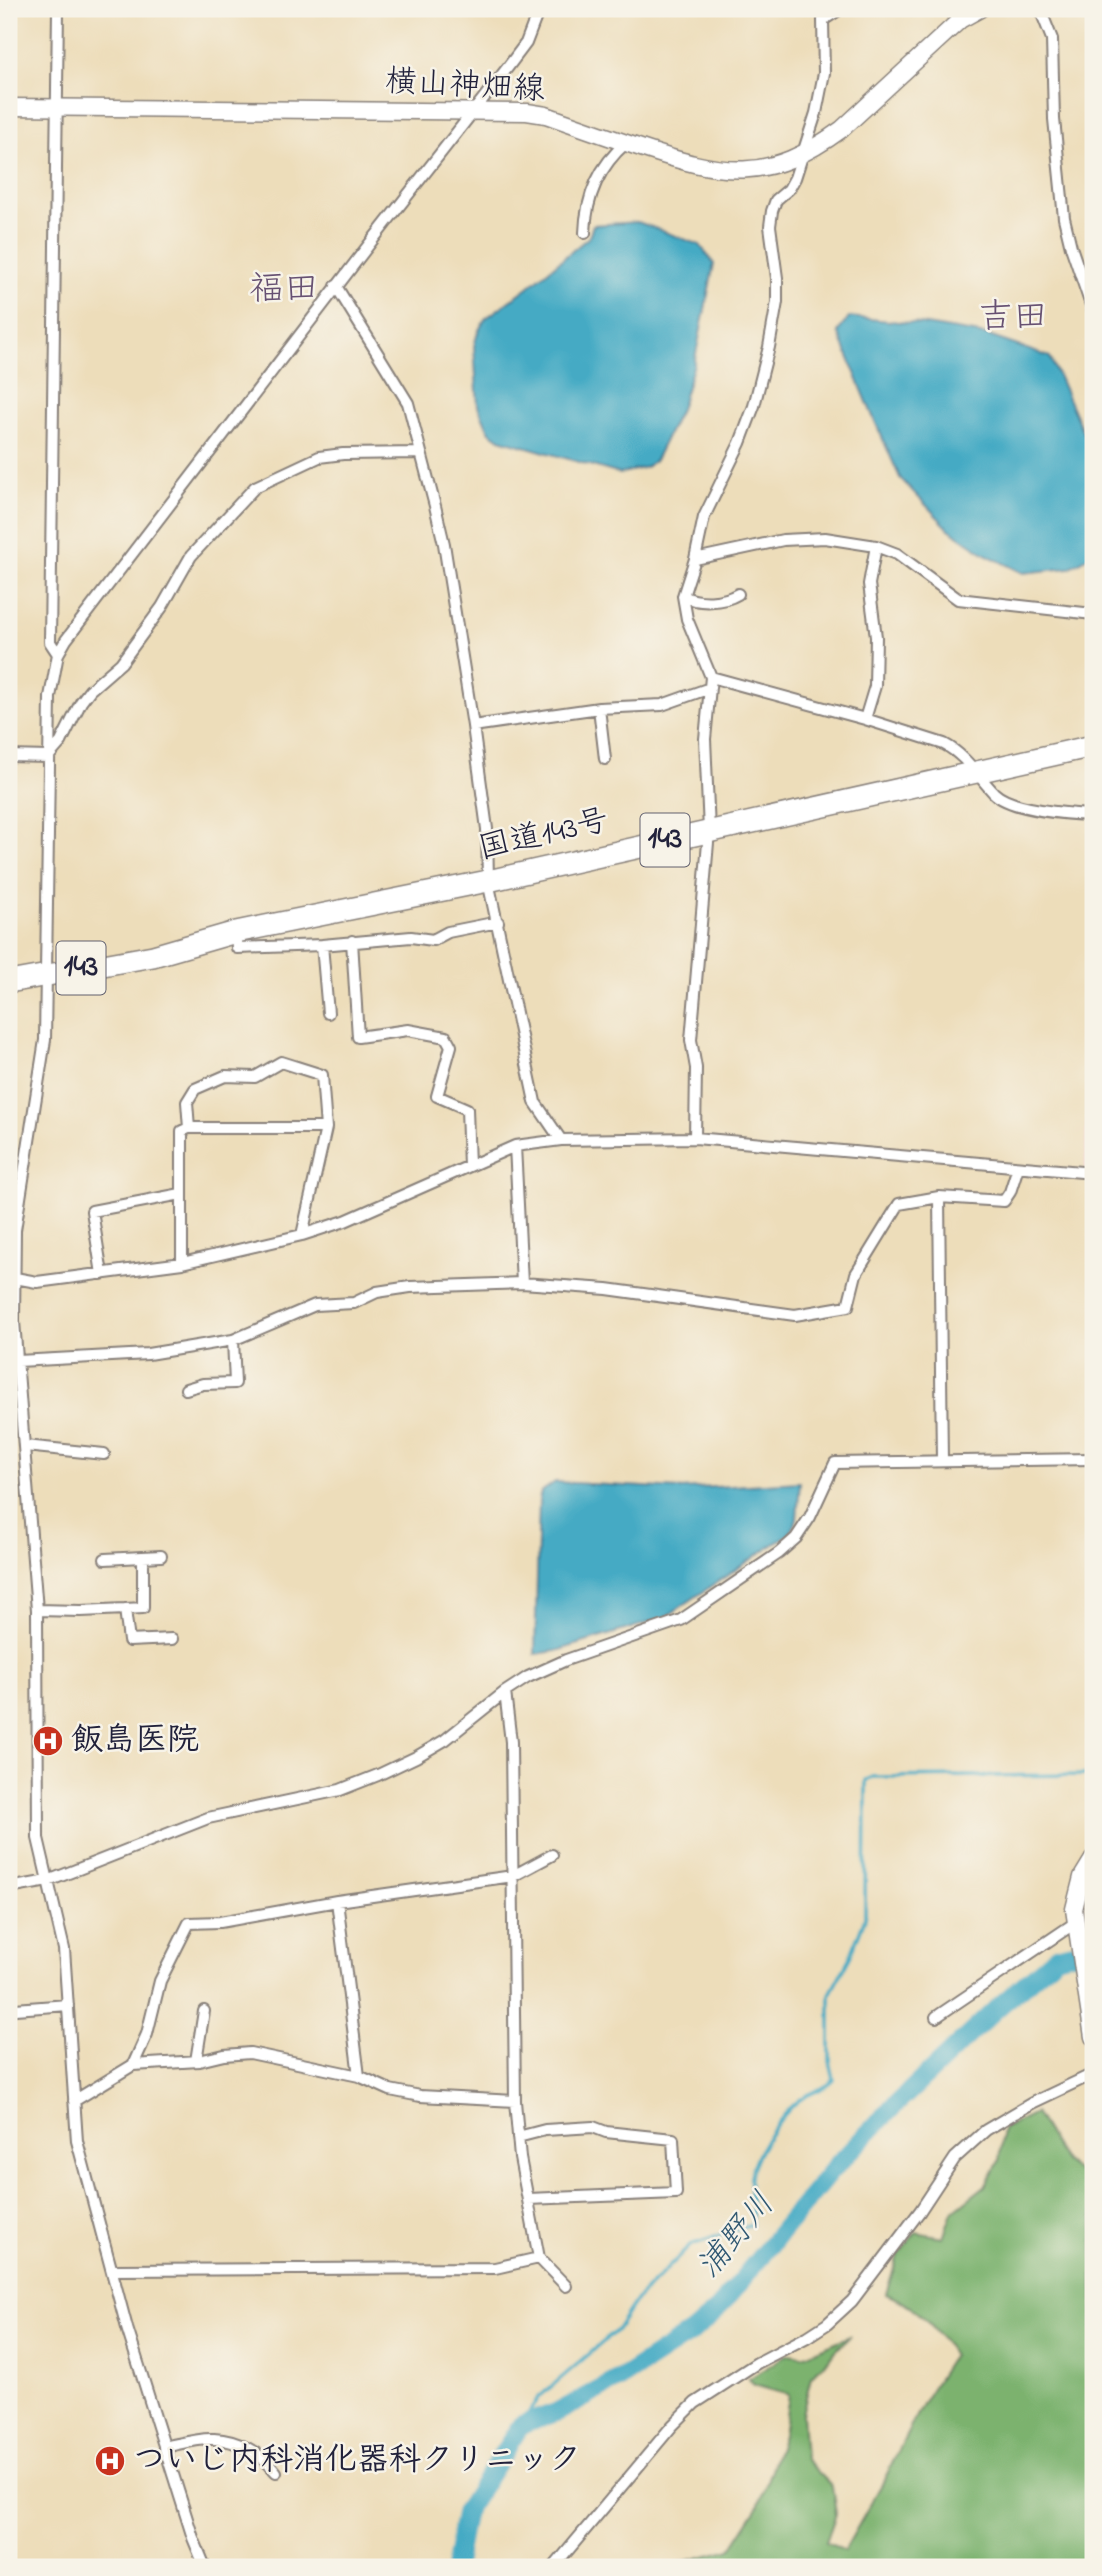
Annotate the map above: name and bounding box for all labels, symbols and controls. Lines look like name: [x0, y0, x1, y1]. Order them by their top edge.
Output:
street label: 横山神畑線: [384, 59, 546, 115]
district label: 福田: [249, 265, 319, 316]
district label: 吉田: [978, 293, 1048, 344]
street label: 国道143号: [474, 798, 614, 874]
road number: 143: [640, 814, 690, 866]
road number: 143: [56, 942, 106, 994]
place label: 飯島医院: [71, 1718, 199, 1765]
hospital icon: 飯島医院: [31, 1724, 65, 1758]
water label: 浦野川: [687, 2183, 787, 2289]
place label: ついじ内科消化器科クリニック: [133, 2438, 581, 2485]
hospital icon: ついじ内科消化器科クリニック: [93, 2444, 127, 2478]

